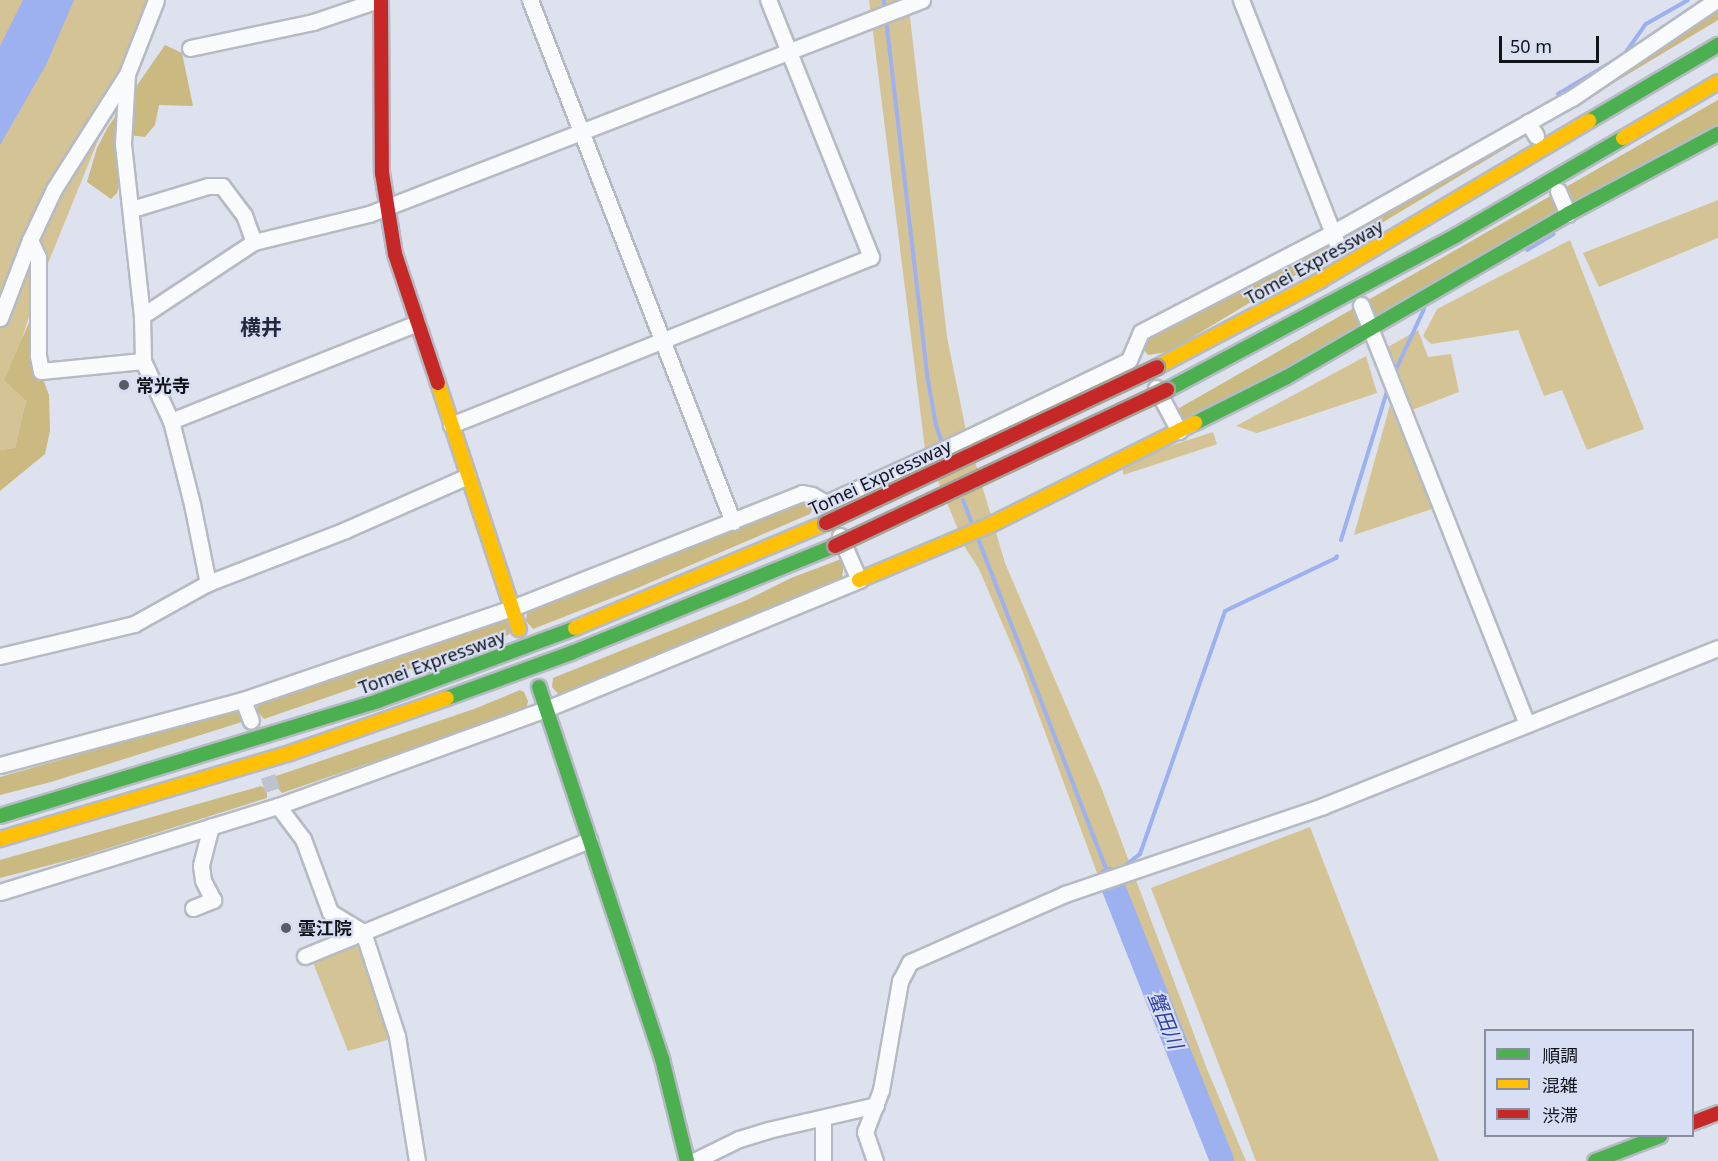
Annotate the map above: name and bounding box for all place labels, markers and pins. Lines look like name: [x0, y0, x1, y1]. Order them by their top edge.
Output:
place label: 常光寺: [136, 374, 190, 396]
marker: 常光寺: [117, 378, 131, 392]
place label: 雲江院: [298, 917, 352, 939]
marker: 雲江院: [279, 921, 293, 935]

